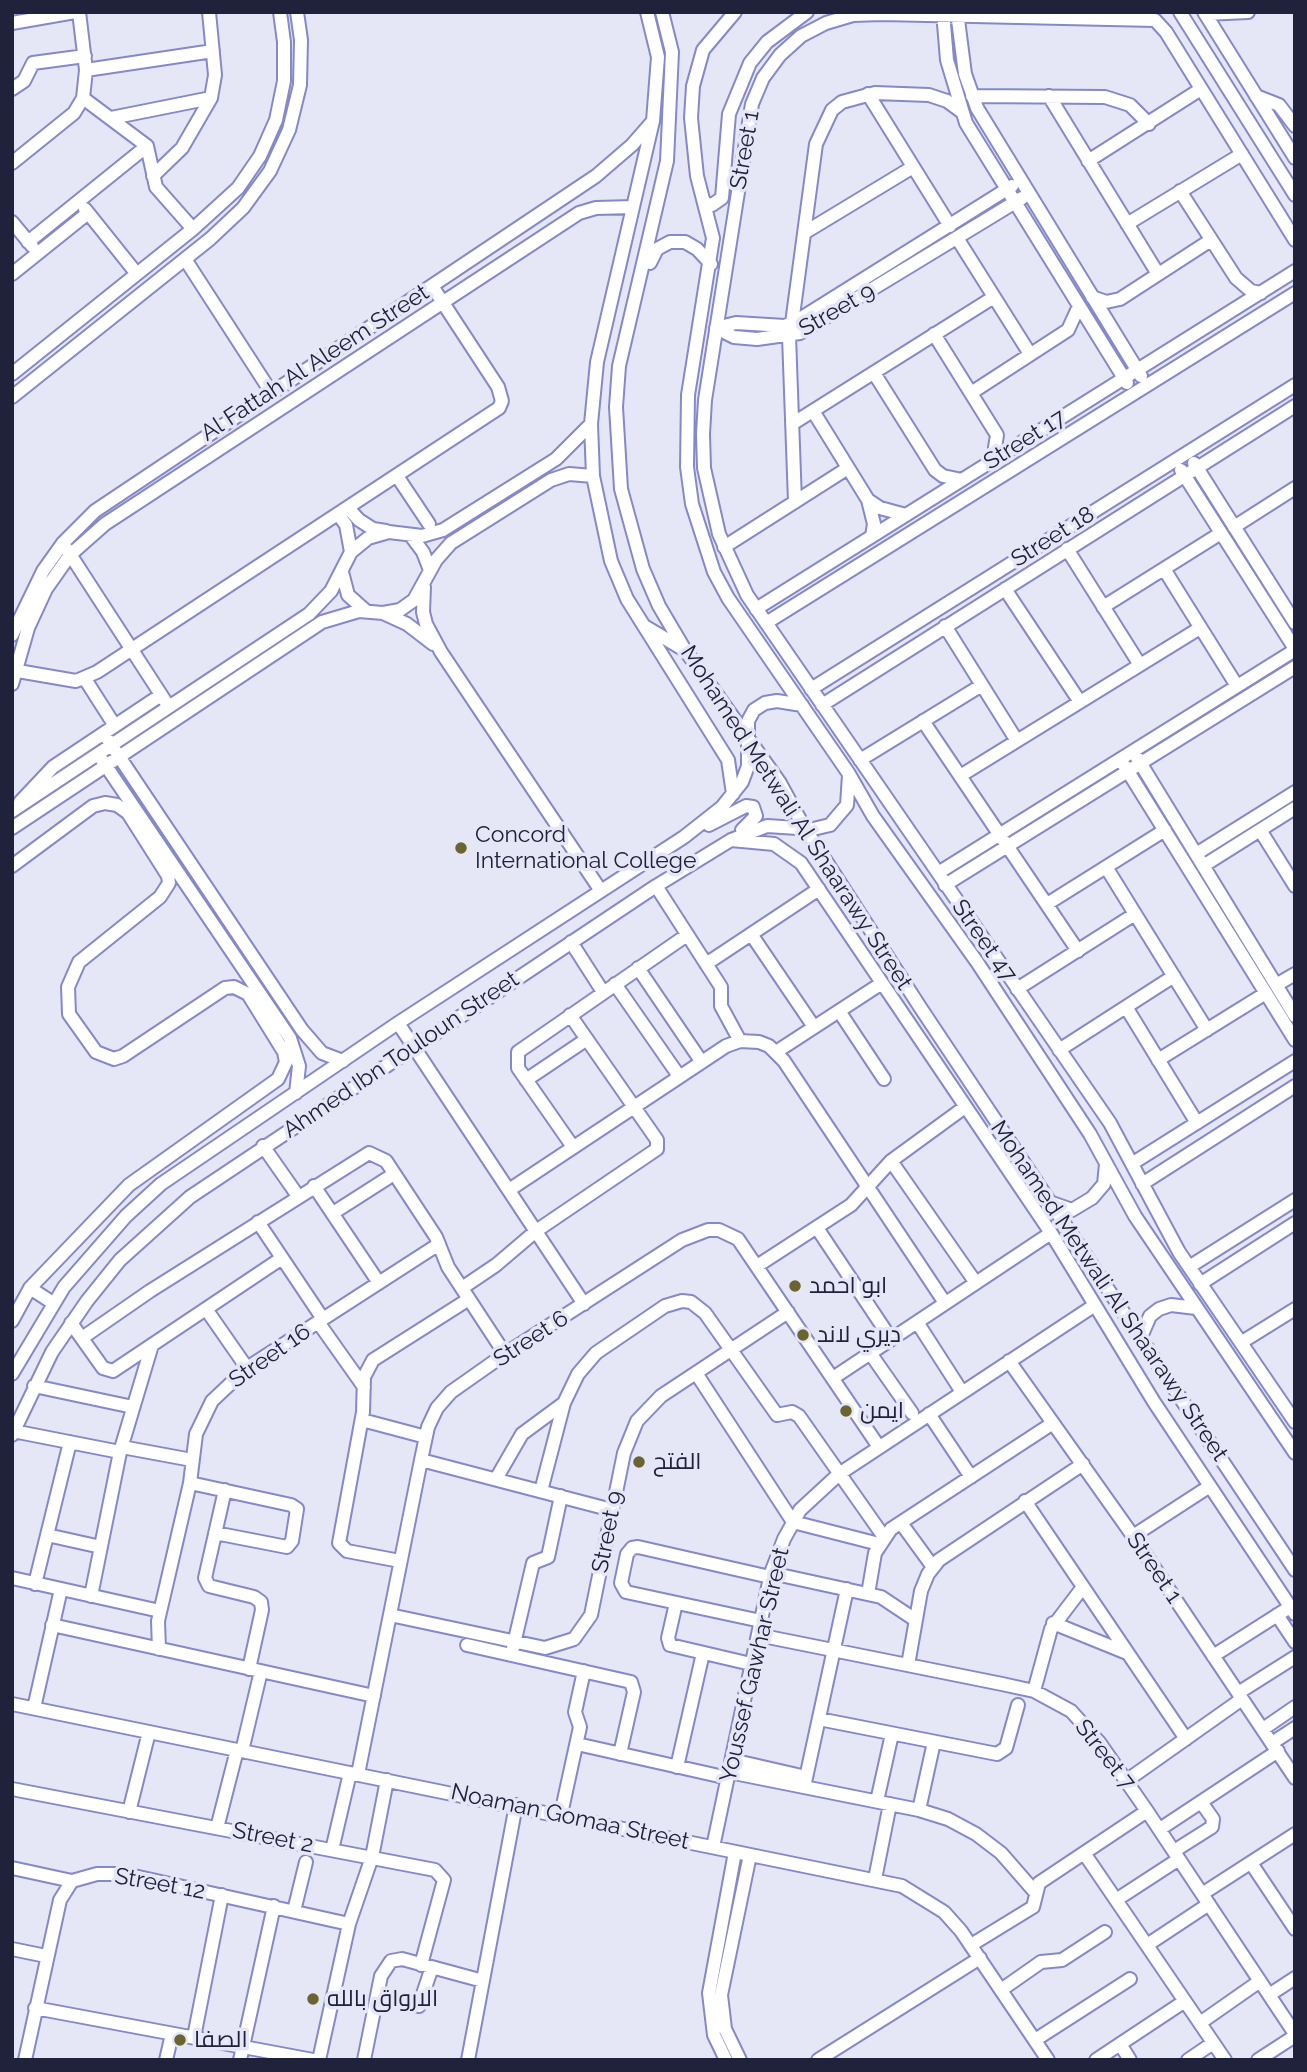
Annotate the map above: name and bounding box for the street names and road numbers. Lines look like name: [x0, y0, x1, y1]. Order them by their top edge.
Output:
street label: Street 1: [725, 108, 765, 192]
street label: Street 9: [794, 277, 880, 343]
street label: Al Fattah Al Aleem Street: [196, 279, 434, 447]
street label: Street 17: [979, 404, 1071, 476]
street label: Street 18: [1006, 501, 1100, 573]
street label: Mohamed Metwali Al Shaarawy Street: [674, 641, 918, 995]
street label: Street 47: [946, 894, 1022, 988]
street label: Ahmed Ibn Touloun Street: [278, 966, 524, 1144]
street label: Mohamed Metwali Al Shaarawy Street: [984, 1116, 1234, 1466]
street label: Street 6: [488, 1305, 574, 1373]
street label: Street 16: [224, 1318, 316, 1394]
street label: Street 9: [587, 1489, 629, 1575]
street label: Street 1: [1120, 1527, 1188, 1609]
street label: Youssef Gawhar Street: [715, 1545, 795, 1785]
street label: Street 7: [1069, 1714, 1141, 1796]
street label: Noaman Gomaa Street: [448, 1778, 692, 1856]
street label: Street 2: [230, 1817, 316, 1859]
street label: Street 12: [113, 1862, 207, 1906]

